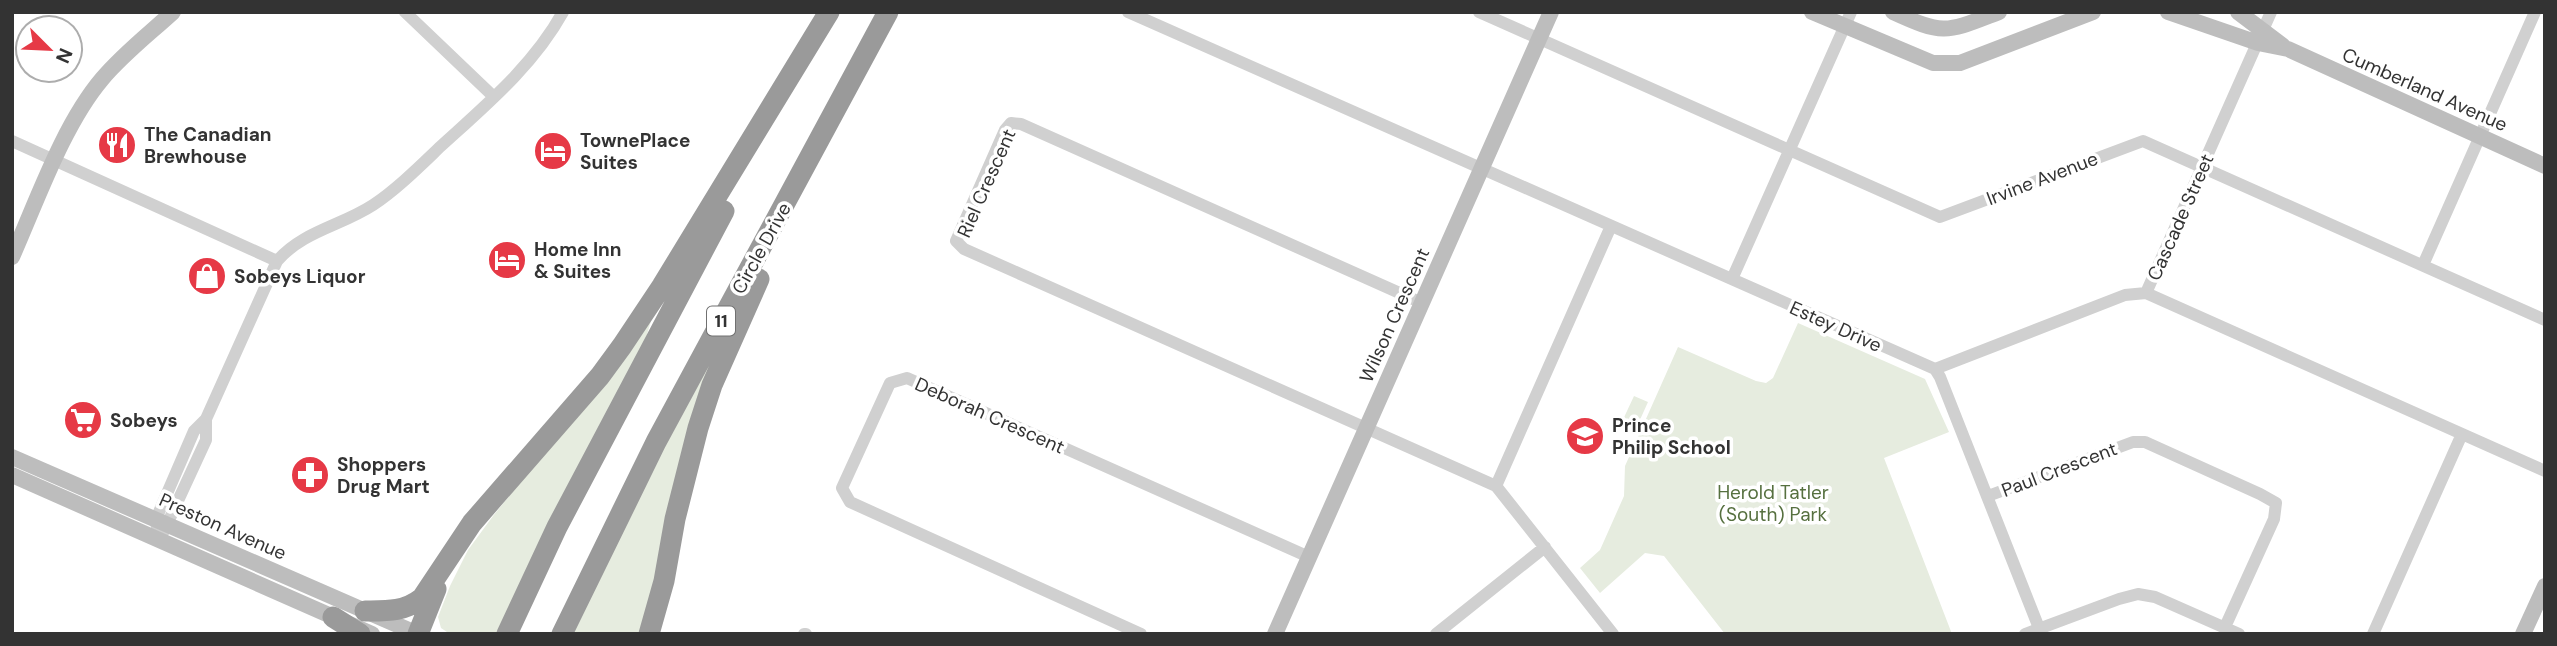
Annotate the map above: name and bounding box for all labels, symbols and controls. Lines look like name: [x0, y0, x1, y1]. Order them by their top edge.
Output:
north arrow: [14, 14, 84, 84]
street label: Cumberland Avenue: [2338, 42, 2511, 137]
text: N: [50, 44, 78, 67]
place label: The Canadian Brewhouse: [144, 122, 272, 169]
restaurant icon: The Canadian Brewhouse: [96, 124, 138, 166]
street label: Riel Crescent: [951, 125, 1022, 242]
place label: TownePlace Suites: [580, 128, 690, 175]
hotel icon: TownePlace Suites: [532, 130, 574, 172]
street label: Irvine Avenue: [1983, 146, 2101, 211]
street label: Cascade Street: [2141, 150, 2220, 285]
street label: Circle Drive: [726, 198, 797, 298]
place label: Home Inn & Suites: [534, 237, 622, 284]
hotel icon: Home Inn & Suites: [486, 239, 528, 281]
street label: Wilson Crescent: [1354, 244, 1435, 386]
shop icon: Sobeys Liquor: [186, 255, 228, 297]
place label: Sobeys Liquor: [234, 264, 366, 289]
street label: Estey Drive: [1786, 295, 1886, 358]
road number: 11: [707, 306, 735, 335]
street label: Deborah Crescent: [911, 371, 1068, 460]
supermarket icon: Sobeys: [62, 399, 104, 441]
place label: Sobeys: [110, 408, 178, 433]
place label: Prince Philip School: [1612, 413, 1731, 460]
school or university icon: Prince Philip School: [1564, 415, 1606, 457]
street label: Paul Crescent: [1998, 436, 2120, 503]
place label: Shoppers Drug Mart: [337, 452, 430, 499]
pharmacy icon: Shoppers Drug Mart: [289, 454, 331, 496]
park label: Herold Tatler (South) Park: [1717, 480, 1829, 527]
street label: Preston Avenue: [155, 487, 290, 566]

